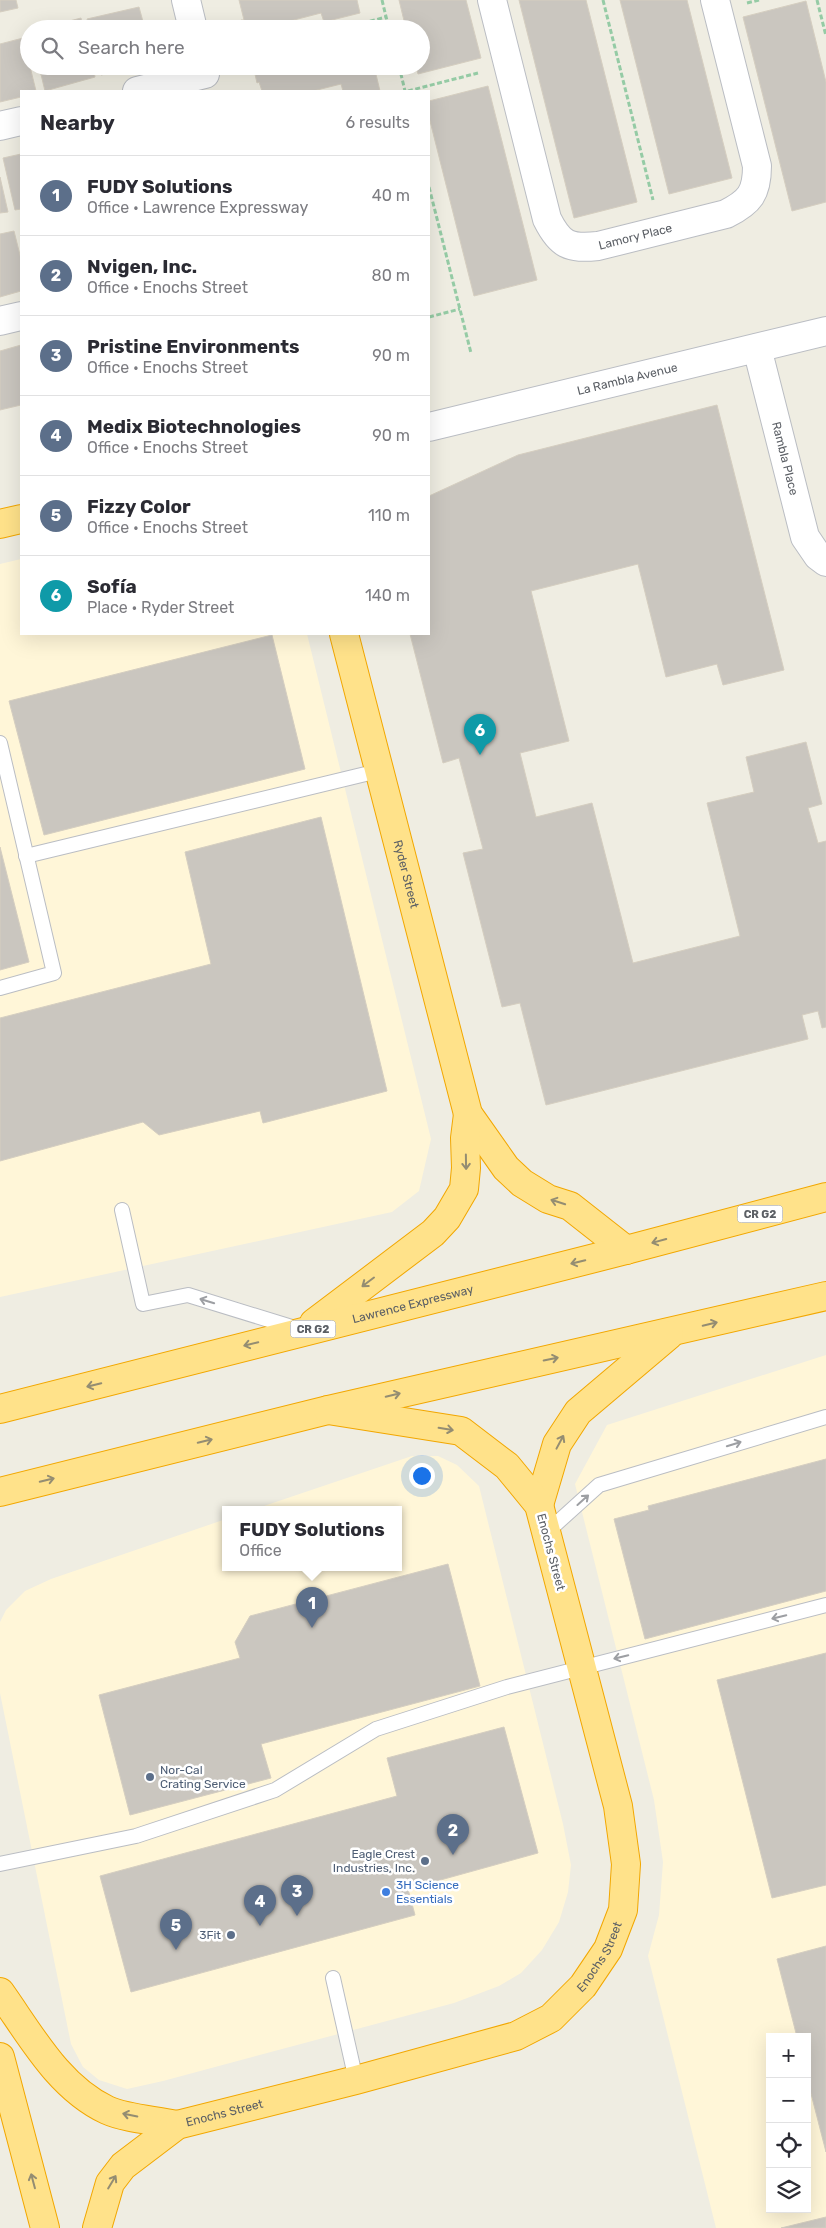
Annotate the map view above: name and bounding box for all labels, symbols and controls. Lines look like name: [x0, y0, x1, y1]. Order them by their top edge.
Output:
search box: [20, 20, 430, 75]
icon: search: [38, 34, 66, 62]
text: Search here: [78, 36, 185, 59]
text: Nearby: [40, 110, 115, 135]
text: 6 results: [345, 113, 410, 132]
text: FUDY Solutions: [87, 175, 232, 198]
text: 1: [52, 186, 60, 205]
text: 40 m: [372, 186, 410, 205]
text: Office · Lawrence Expressway: [87, 198, 308, 217]
street label: Lamory Place: [597, 221, 674, 253]
text: Nvigen, Inc.: [87, 255, 197, 278]
text: 2: [51, 266, 61, 285]
text: 80 m: [372, 266, 410, 285]
text: Office · Enochs Street: [87, 278, 248, 297]
text: Pristine Environments: [87, 335, 300, 358]
text: 3: [51, 346, 61, 365]
text: 90 m: [372, 346, 410, 365]
text: Office · Enochs Street: [87, 358, 248, 377]
street label: La Rambla Avenue: [576, 360, 679, 398]
text: Medix Biotechnologies: [87, 415, 301, 438]
street label: Rambla Place: [769, 420, 801, 497]
text: 4: [51, 426, 61, 445]
text: 90 m: [372, 426, 410, 445]
text: Office · Enochs Street: [87, 438, 248, 457]
text: Fizzy Color: [87, 495, 191, 518]
text: 5: [51, 506, 61, 525]
text: 110 m: [368, 506, 410, 525]
text: Office · Enochs Street: [87, 518, 248, 537]
text: Sofía: [87, 575, 137, 598]
text: 6: [51, 586, 61, 605]
text: 140 m: [365, 586, 410, 605]
text: Place · Ryder Street: [87, 598, 234, 617]
pin: 6: [464, 714, 496, 755]
street label: Ryder Street: [390, 838, 422, 910]
one-way arrow: [461, 1154, 470, 1170]
one-way arrow: [550, 1197, 566, 1207]
road number: CR G2: [738, 1206, 782, 1222]
one-way arrow: [652, 1237, 668, 1246]
one-way arrow: [571, 1258, 587, 1267]
one-way arrow: [362, 1277, 375, 1288]
street label: Lawrence Expressway: [351, 1282, 475, 1326]
one-way arrow: [200, 1295, 216, 1305]
one-way arrow: [701, 1319, 717, 1328]
road number: CR G2: [290, 1320, 336, 1338]
one-way arrow: [244, 1340, 260, 1350]
one-way arrow: [543, 1354, 559, 1363]
one-way arrow: [86, 1381, 102, 1390]
one-way arrow: [384, 1390, 400, 1399]
one-way arrow: [437, 1424, 453, 1434]
one-way arrow: [556, 1435, 565, 1450]
one-way arrow: [197, 1436, 213, 1445]
one-way arrow: [725, 1439, 741, 1449]
your location: [409, 1463, 435, 1489]
one-way arrow: [39, 1475, 55, 1484]
one-way arrow: [576, 1494, 589, 1506]
popup: [222, 1506, 402, 1571]
street label: Enochs Street: [534, 1512, 568, 1592]
text: FUDY Solutions: [239, 1518, 385, 1541]
text: Office: [239, 1541, 282, 1560]
pin: 1: [296, 1587, 328, 1628]
one-way arrow: [771, 1612, 787, 1622]
one-way arrow: [614, 1652, 630, 1662]
place label: Nor-Cal Crating Service: [160, 1763, 246, 1791]
marker: Nor-Cal Crating Service: [144, 1771, 156, 1783]
pin: 2: [437, 1814, 469, 1855]
place label: Eagle Crest Industries, Inc.: [333, 1847, 415, 1875]
marker: Eagle Crest Industries, Inc.: [419, 1855, 431, 1867]
pin: 3: [281, 1875, 313, 1916]
place label: 3H Science Essentials: [396, 1878, 459, 1906]
pin: 4: [244, 1885, 276, 1926]
marker: 3H Science Essentials: [380, 1886, 392, 1898]
pin: 5: [160, 1909, 192, 1950]
street label: Enochs Street: [574, 1919, 625, 1995]
place label: 3Fit: [199, 1928, 221, 1942]
marker: 3Fit: [225, 1929, 237, 1941]
map controls: [766, 2033, 811, 2213]
button: +: [766, 2033, 811, 2078]
button: −: [766, 2078, 811, 2123]
street label: Enochs Street: [184, 2097, 265, 2130]
one-way arrow: [122, 2110, 138, 2119]
button: locate: [766, 2123, 811, 2168]
button: layers: [766, 2168, 811, 2213]
one-way arrow: [28, 2173, 37, 2189]
one-way arrow: [108, 2176, 118, 2190]

